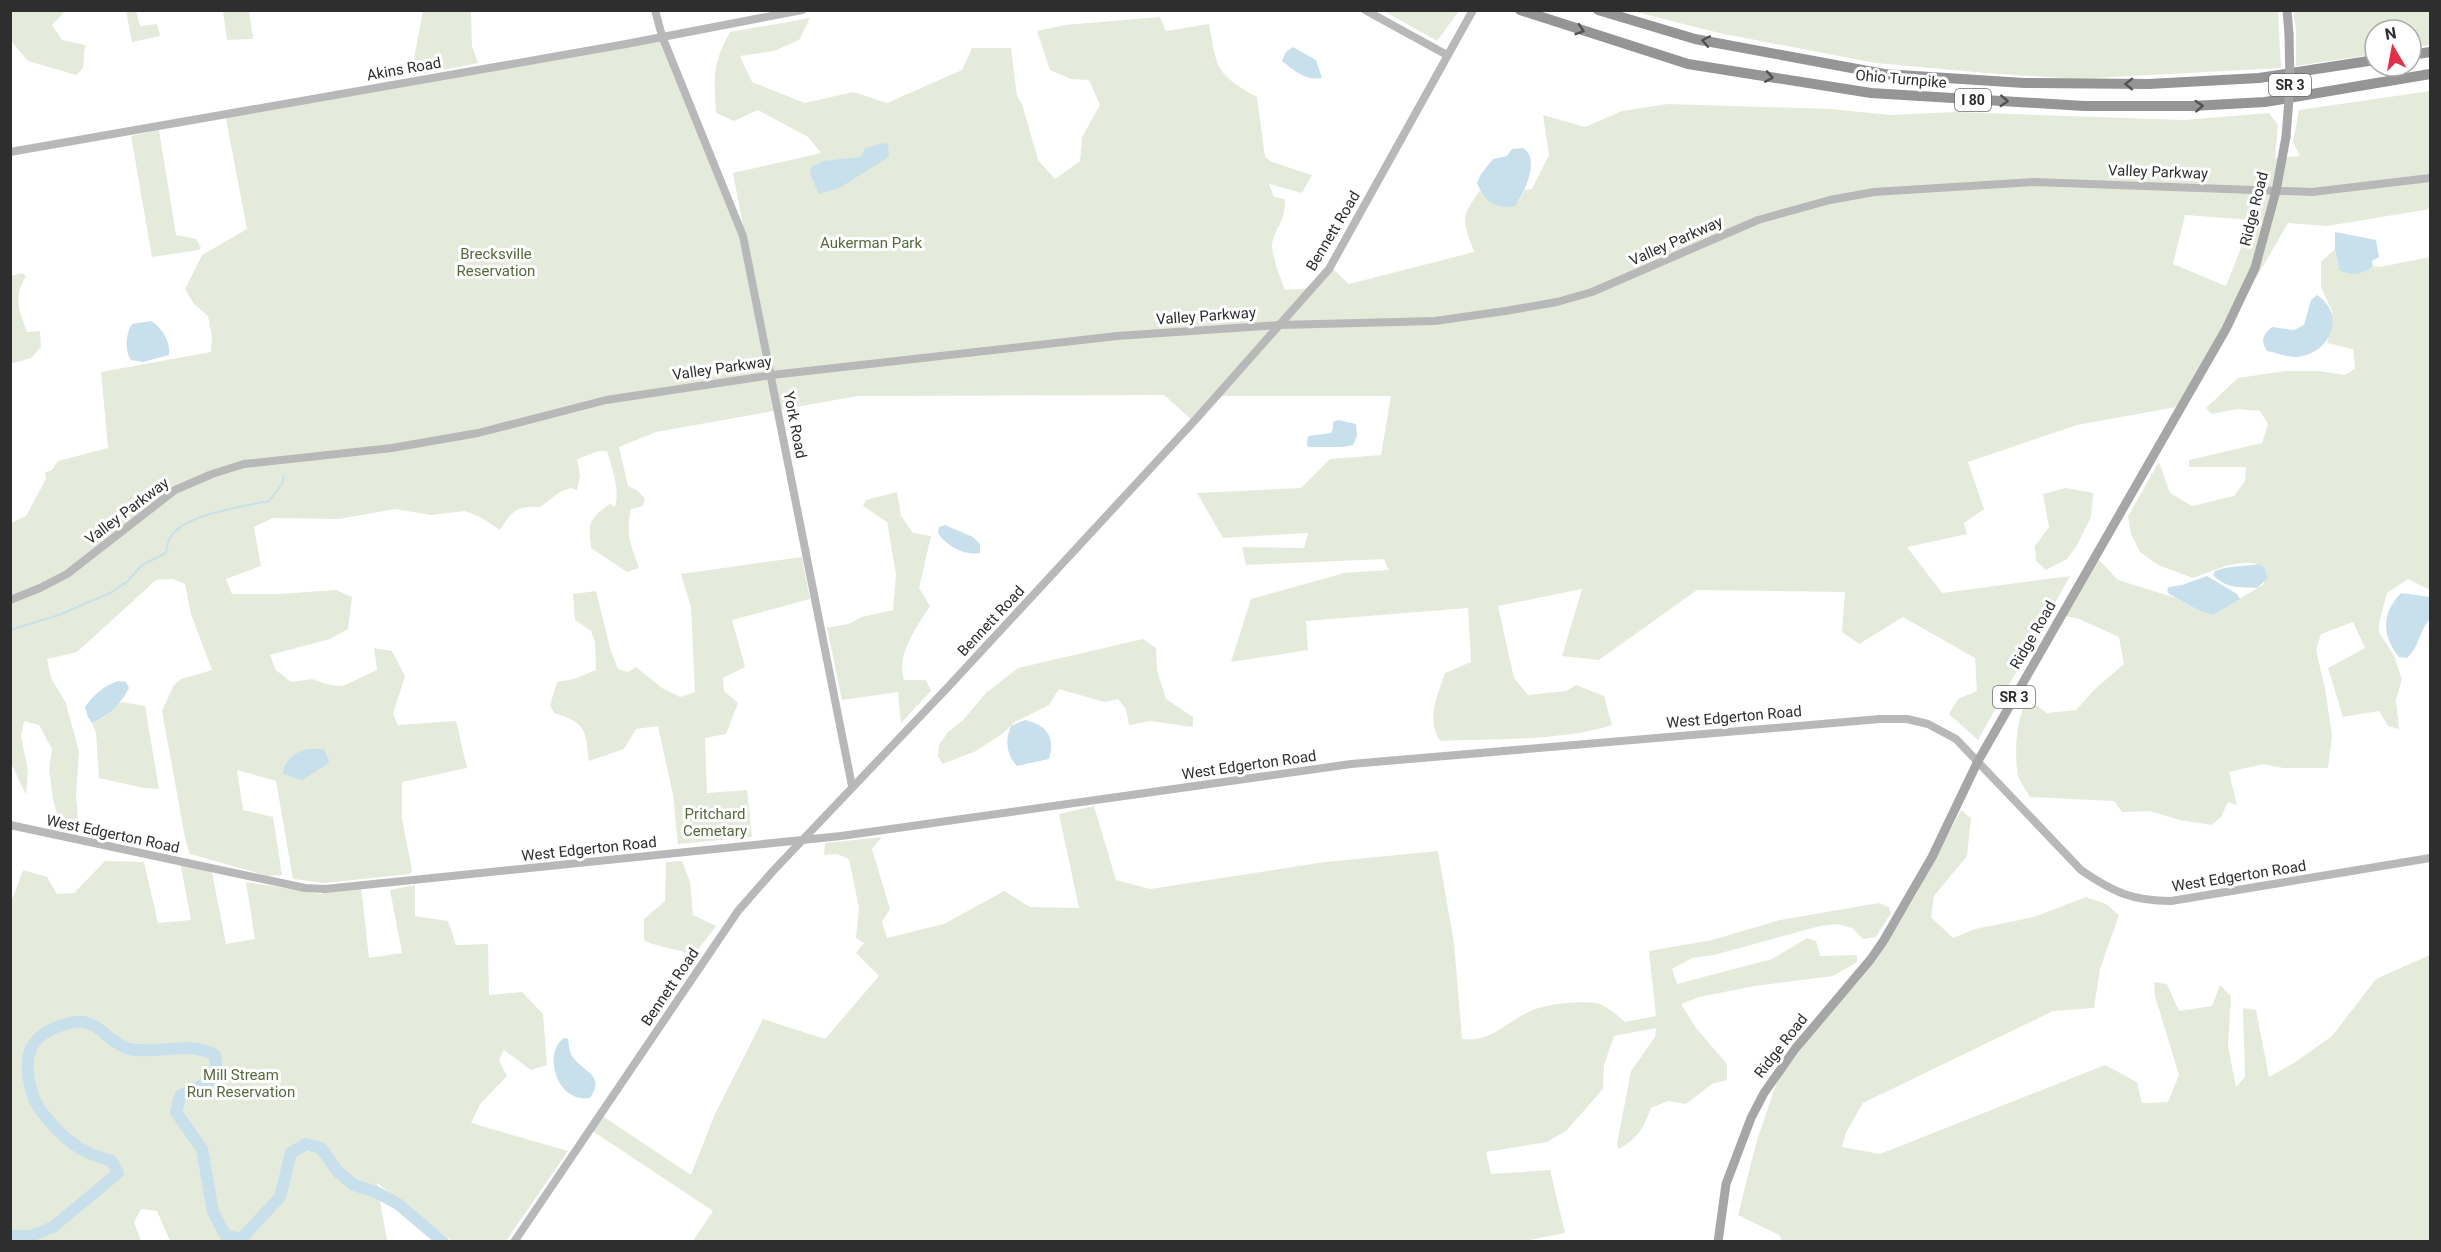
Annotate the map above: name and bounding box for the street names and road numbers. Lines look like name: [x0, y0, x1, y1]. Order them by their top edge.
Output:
street label: Akins Road: [365, 54, 443, 84]
street label: Ohio Turnpike: [1855, 66, 1947, 92]
road number: SR 3: [2269, 74, 2311, 96]
road number: I 80: [1955, 89, 1991, 111]
street label: Valley Parkway: [2108, 161, 2208, 183]
street label: Ridge Road: [2236, 170, 2272, 248]
street label: Bennett Road: [1302, 188, 1364, 274]
street label: Valley Parkway: [1627, 212, 1725, 270]
street label: Valley Parkway: [1155, 304, 1257, 328]
street label: Valley Parkway: [671, 352, 773, 384]
street label: York Road: [780, 390, 810, 460]
street label: Valley Parkway: [82, 474, 172, 548]
street label: Bennett Road: [954, 582, 1028, 660]
street label: Ridge Road: [2006, 598, 2060, 672]
road number: SR 3: [1993, 686, 2035, 708]
street label: West Edgerton Road: [1666, 702, 1802, 732]
street label: West Edgerton Road: [1180, 747, 1318, 783]
street label: West Edgerton Road: [45, 811, 181, 857]
street label: West Edgerton Road: [521, 833, 657, 865]
street label: West Edgerton Road: [2171, 856, 2307, 896]
street label: Bennett Road: [637, 945, 703, 1029]
street label: Ridge Road: [1751, 1011, 1811, 1081]

